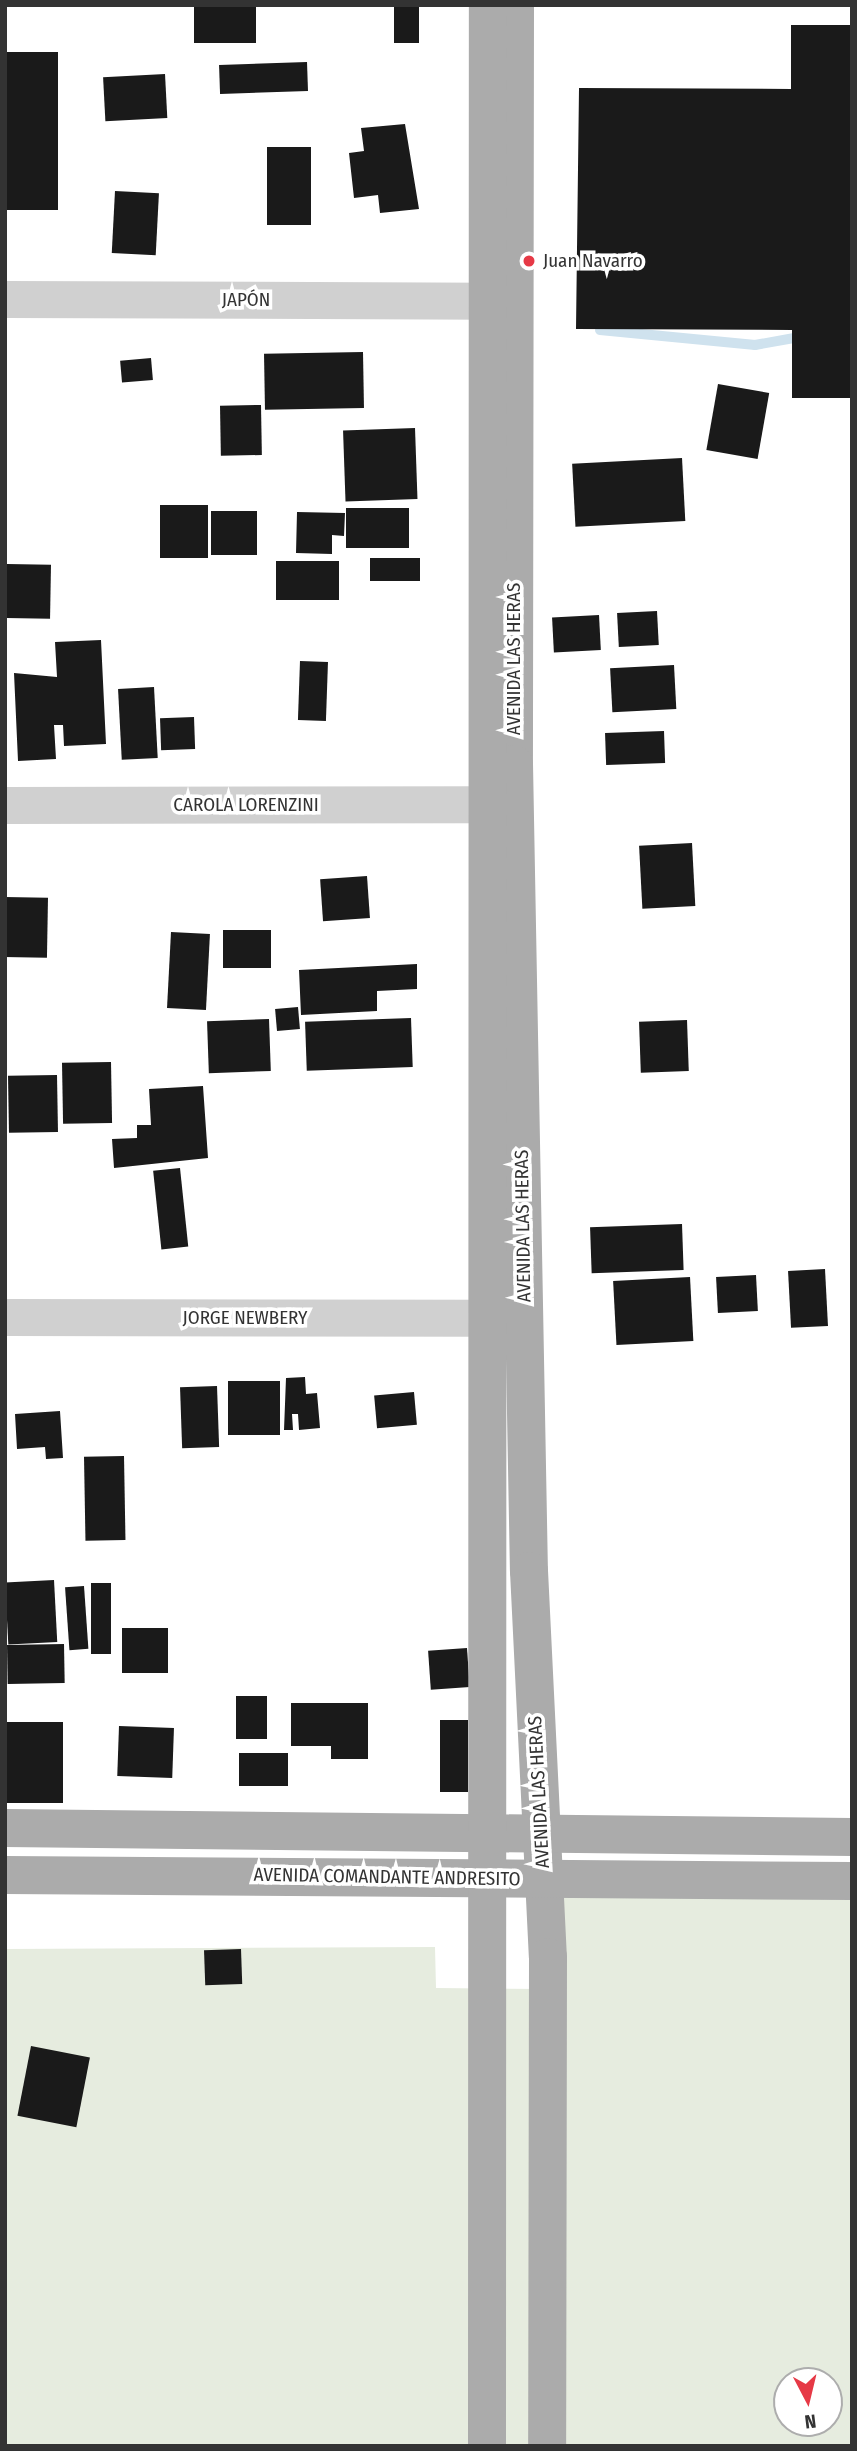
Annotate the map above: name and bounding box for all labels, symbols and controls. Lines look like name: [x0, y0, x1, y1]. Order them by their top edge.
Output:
place label: Juan Navarro: [543, 250, 643, 272]
marker: Juan Navarro: [521, 253, 537, 269]
street label: JAPÓN: [222, 289, 270, 311]
street label: AVENIDA LAS HERAS: [503, 583, 525, 735]
street label: CAROLA LORENZINI: [173, 794, 319, 816]
street label: AVENIDA LAS HERAS: [510, 1149, 536, 1303]
street label: JORGE NEWBERY: [183, 1307, 307, 1329]
street label: AVENIDA LAS HERAS: [524, 1715, 554, 1869]
street label: AVENIDA COMANDANTE ANDRESITO: [253, 1863, 521, 1891]
north arrow: [773, 2367, 843, 2437]
text: N: [803, 2409, 817, 2433]

